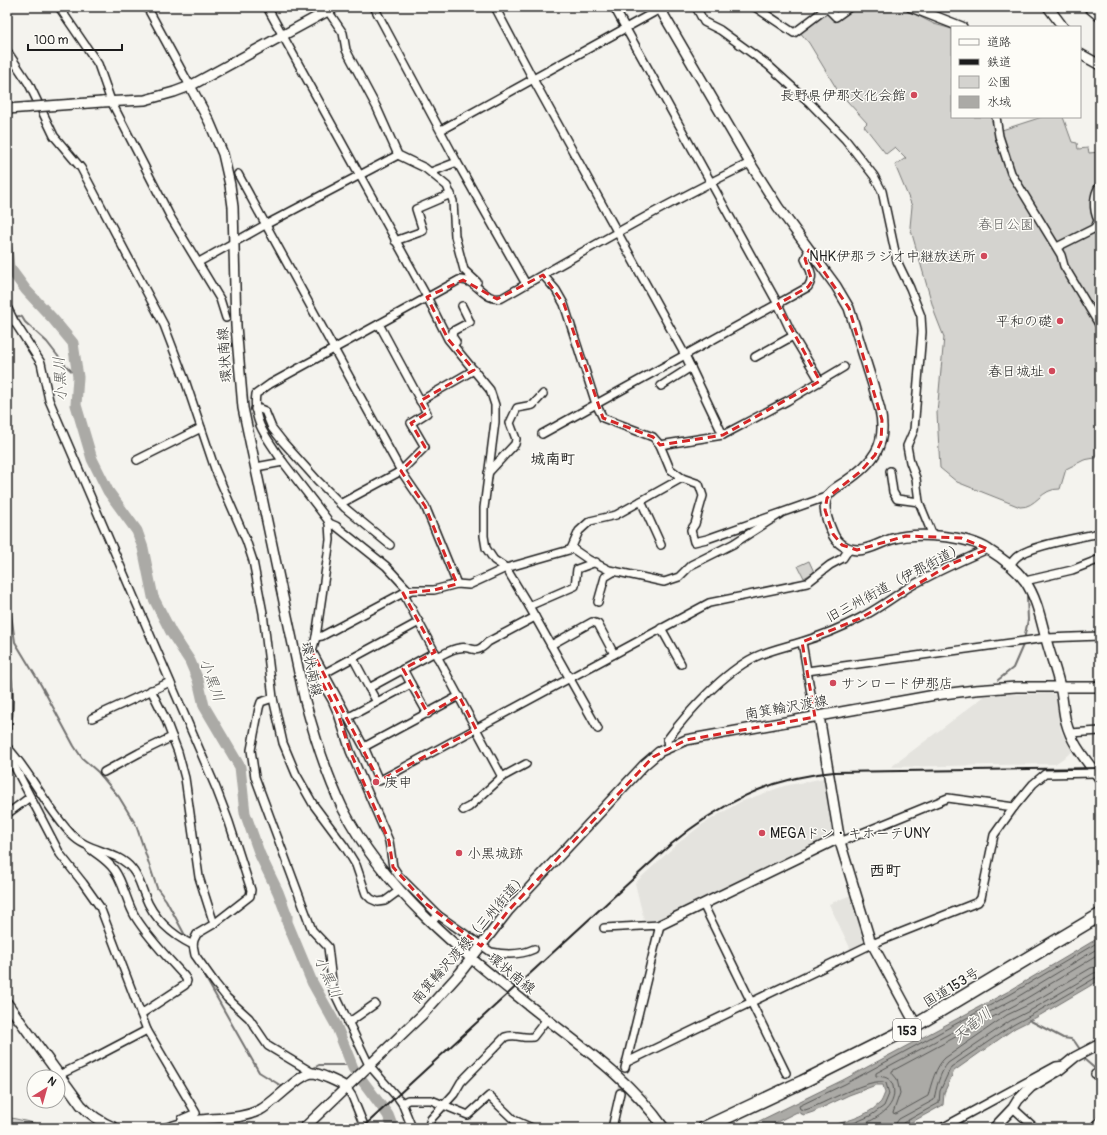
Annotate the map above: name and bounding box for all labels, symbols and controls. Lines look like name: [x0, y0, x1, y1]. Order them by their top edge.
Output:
scale bar: [28, 26, 122, 52]
legend: [951, 26, 1081, 118]
text: 100 m: [34, 33, 69, 48]
text: 道路: [987, 35, 1011, 50]
text: 鉄道: [987, 55, 1011, 70]
text: 公園: [987, 75, 1011, 90]
place label: 長野県伊那文化会館: [780, 87, 906, 104]
marker: 長野県伊那文化会館: [909, 90, 919, 100]
text: 水域: [987, 95, 1011, 110]
park label: 春日公園: [978, 216, 1034, 233]
place label: NHK伊那ラジオ中継放送所: [809, 248, 976, 265]
marker: NHK伊那ラジオ中継放送所: [979, 251, 989, 261]
place label: 平和の礎: [996, 313, 1052, 330]
marker: 平和の礎: [1055, 316, 1065, 326]
street label: 環状南線: [214, 326, 235, 383]
water label: 小黒川: [50, 356, 71, 402]
place label: 春日城址: [988, 363, 1044, 380]
marker: 春日城址: [1047, 366, 1057, 376]
district label: 城南町: [530, 450, 576, 469]
street label: 旧三州街道（伊那街道）: [823, 539, 967, 626]
street label: 環状南線: [297, 640, 326, 698]
water label: 小黒川: [195, 656, 228, 705]
place label: サンロード伊那店: [841, 675, 953, 692]
marker: サンロード伊那店: [828, 678, 838, 688]
street label: 南箕輪沢渡線: [743, 692, 829, 723]
place label: 庚申: [384, 774, 412, 791]
marker: 庚申: [371, 777, 381, 787]
place label: MEGAドン・キホーテUNY: [770, 825, 931, 842]
marker: MEGAドン・キホーテUNY: [757, 828, 767, 838]
place label: 小黒城跡: [467, 845, 523, 862]
marker: 小黒城跡: [454, 848, 464, 858]
district label: 西町: [869, 861, 901, 881]
street label: 南箕輪沢渡線（三州街道）: [408, 869, 531, 1007]
street label: 環状南線: [485, 949, 539, 998]
water label: 小黒川: [309, 953, 346, 1002]
street label: 国道153号: [920, 964, 983, 1011]
water label: 天竜川: [949, 1004, 996, 1047]
road number: 153: [893, 1019, 921, 1041]
north arrow: [26, 1069, 66, 1109]
text: N: [45, 1074, 59, 1089]

